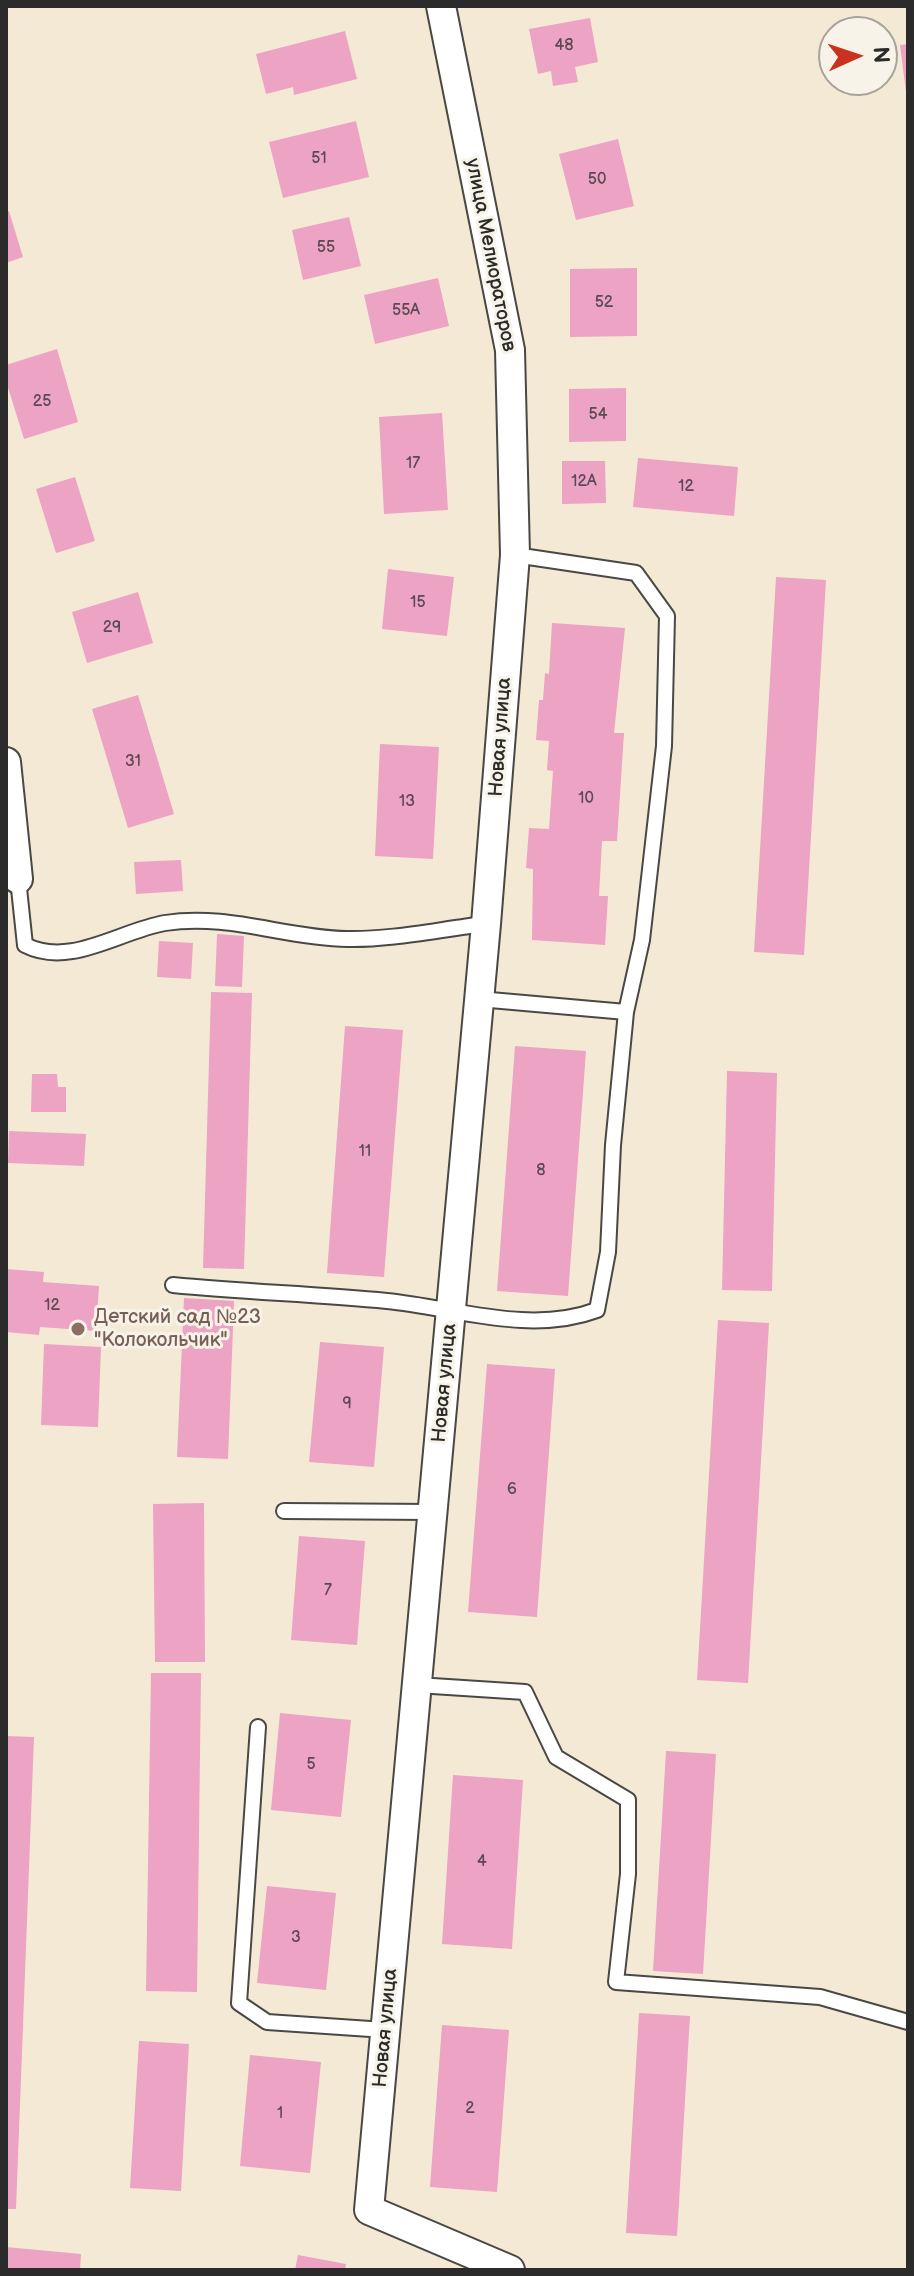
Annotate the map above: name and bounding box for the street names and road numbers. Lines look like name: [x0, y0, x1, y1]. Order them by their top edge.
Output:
street label: улица Мелиораторов: [460, 156, 520, 354]
street label: Новая улица: [485, 677, 517, 797]
street label: Новая улица: [428, 1322, 462, 1444]
street label: Новая улица: [369, 1967, 403, 2089]

